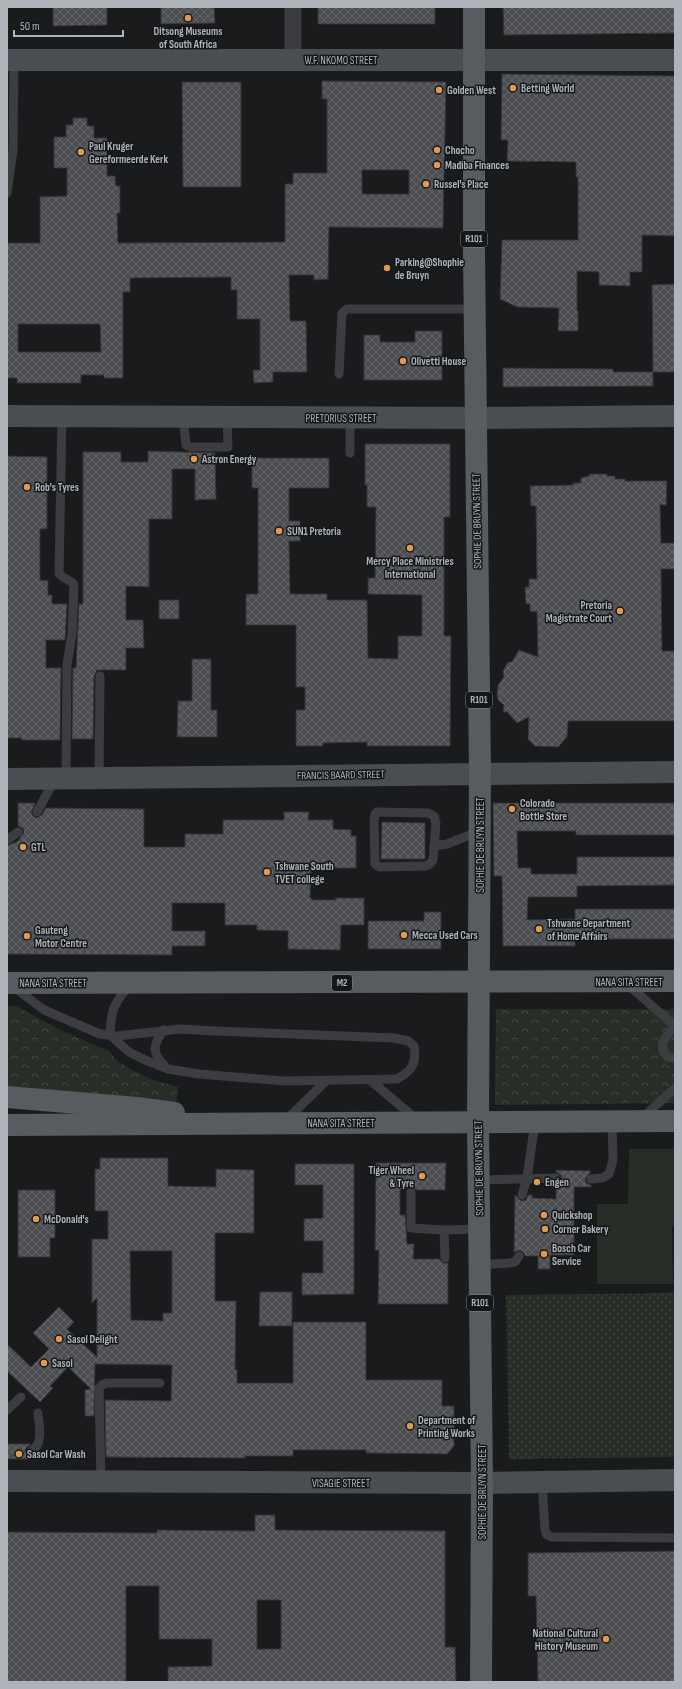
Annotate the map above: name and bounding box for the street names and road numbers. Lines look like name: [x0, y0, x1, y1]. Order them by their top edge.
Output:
street label: W.F. NKOMO STREET: [304, 54, 378, 67]
road number: R101: [461, 231, 487, 247]
street label: PRETORIUS STREET: [306, 412, 377, 425]
street label: SOPHIE DE BRUYN STREET: [470, 473, 484, 569]
road number: R101: [466, 692, 492, 708]
street label: FRANCIS BAARD STREET: [297, 768, 386, 782]
street label: SOPHIE DE BRUYN STREET: [474, 797, 487, 893]
road number: M2: [332, 975, 352, 991]
street label: NANA SITA STREET: [595, 976, 663, 989]
street label: NANA SITA STREET: [19, 977, 87, 990]
street label: NANA SITA STREET: [307, 1117, 375, 1130]
street label: SOPHIE DE BRUYN STREET: [472, 1120, 486, 1216]
road number: R101: [467, 1295, 493, 1311]
street label: SOPHIE DE BRUYN STREET: [476, 1444, 489, 1540]
street label: VISAGIE STREET: [312, 1477, 371, 1490]

